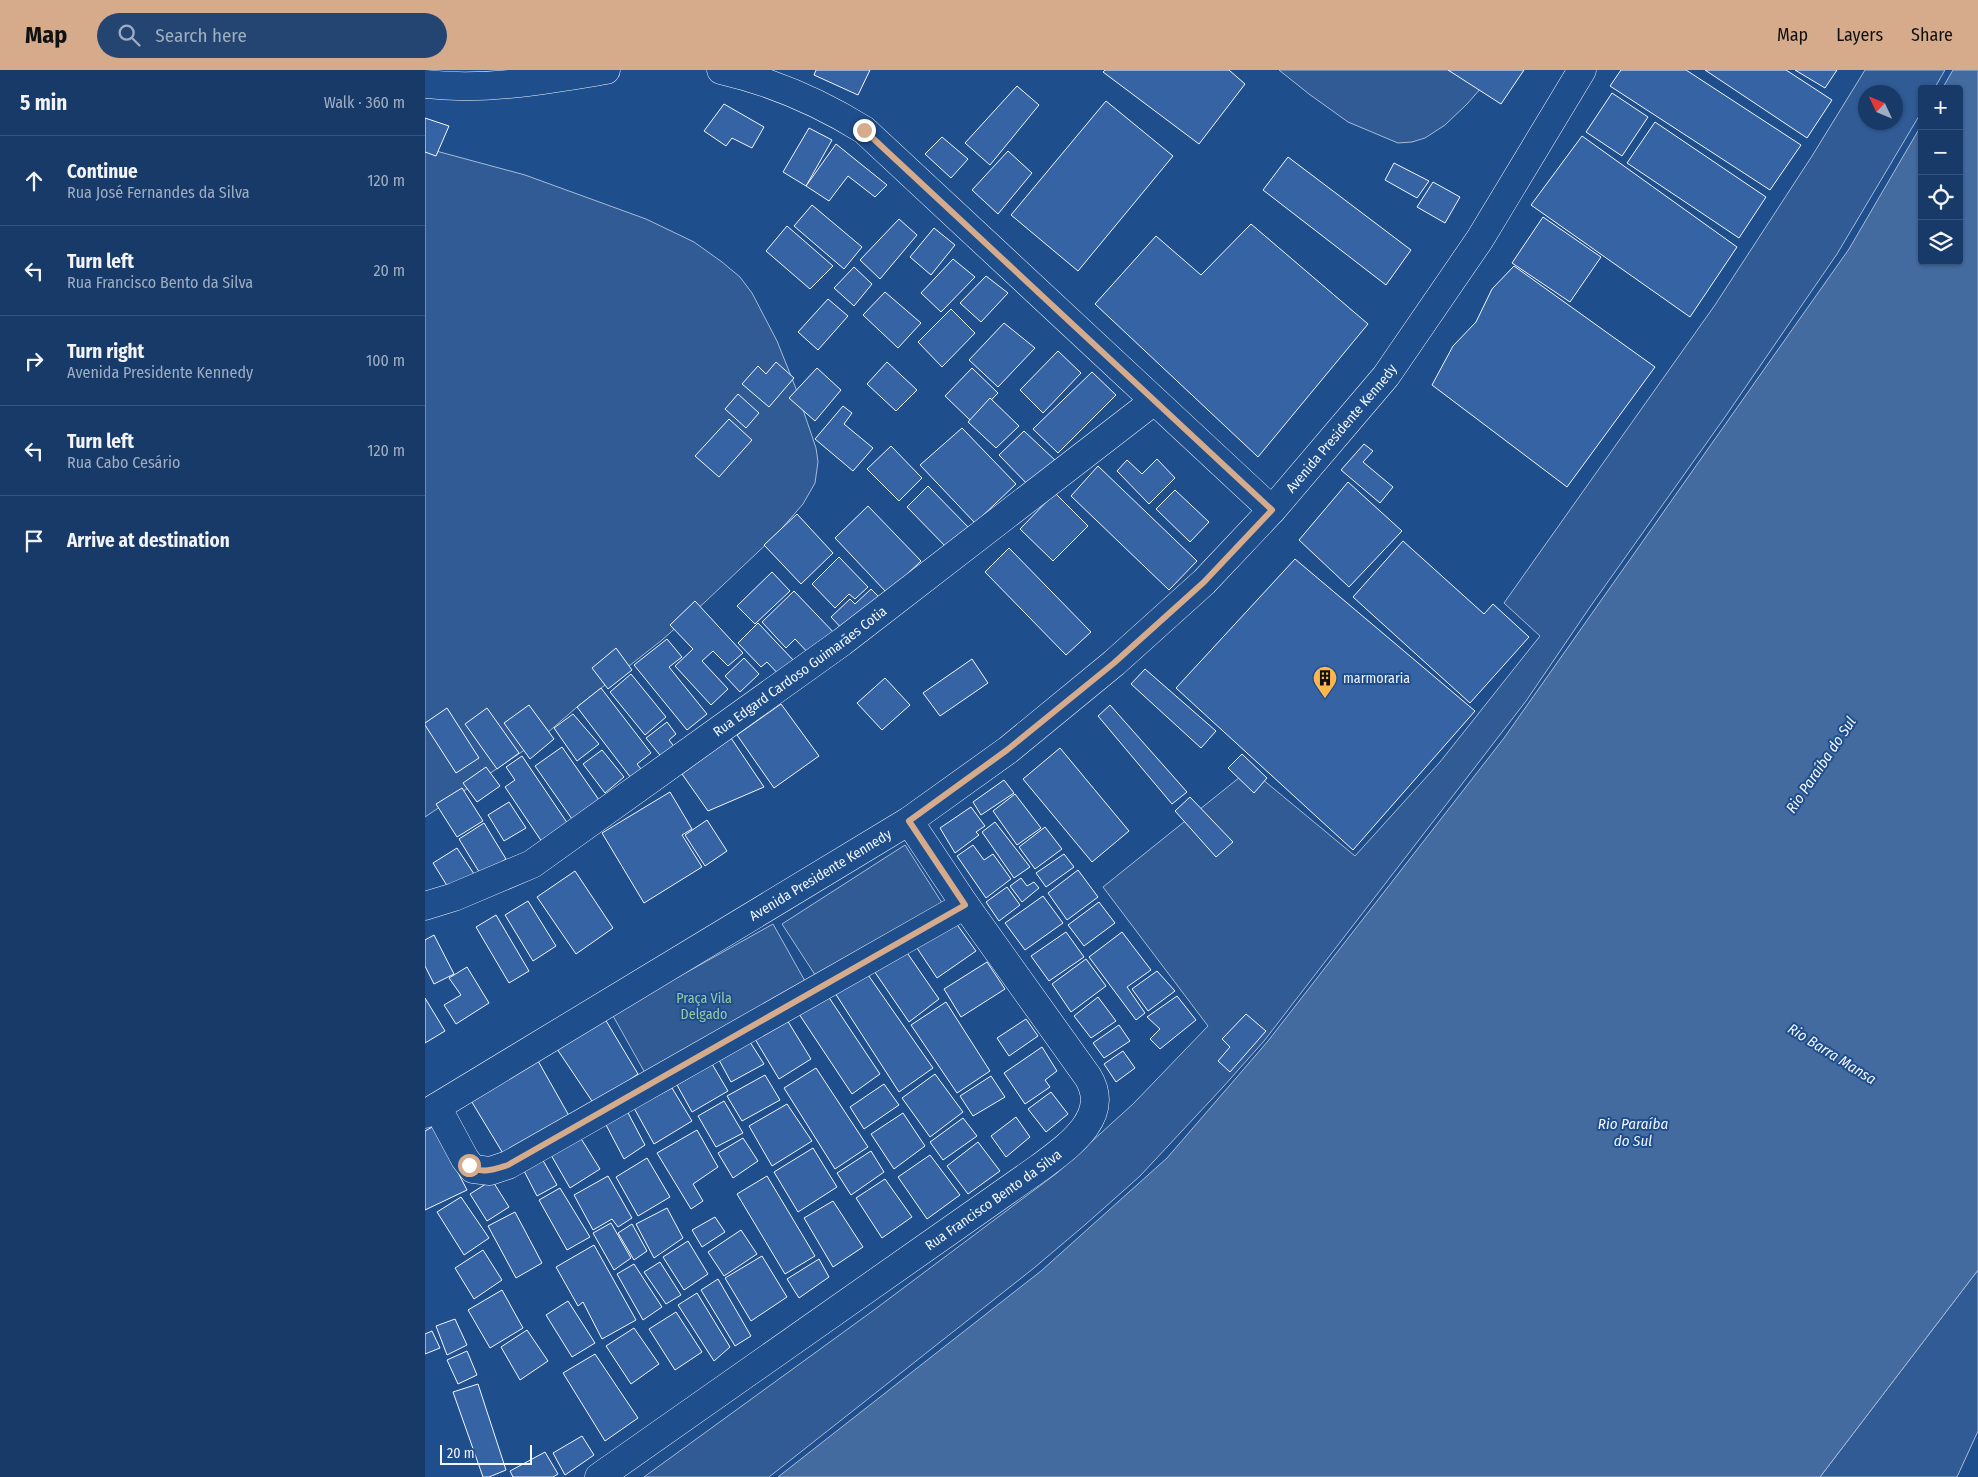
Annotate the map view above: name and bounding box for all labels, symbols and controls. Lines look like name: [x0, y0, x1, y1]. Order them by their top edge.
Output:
search box: [97, 13, 447, 58]
text: Map: [25, 21, 67, 49]
icon: search: [115, 21, 143, 49]
text: Search here: [155, 24, 247, 47]
text: Map: [1777, 24, 1808, 46]
text: Layers: [1836, 24, 1883, 46]
text: Share: [1911, 24, 1953, 46]
north arrow: [1858, 85, 1903, 130]
map controls: [1918, 85, 1963, 265]
button: +: [1918, 85, 1963, 130]
text: 5 min: [20, 90, 67, 116]
text: Walk · 360 m: [324, 93, 405, 112]
route end: [853, 119, 876, 142]
button: −: [1918, 130, 1963, 175]
text: Continue: [67, 160, 138, 183]
icon: ahead: [20, 167, 48, 195]
text: 120 m: [367, 171, 405, 190]
button: locate: [1918, 175, 1963, 220]
text: Rua José Fernandes da Silva: [67, 183, 250, 202]
button: layers: [1918, 220, 1963, 265]
text: Turn left: [67, 250, 134, 273]
icon: left: [20, 257, 48, 285]
text: 20 m: [374, 261, 405, 280]
text: Rua Francisco Bento da Silva: [67, 273, 253, 292]
text: Turn right: [67, 340, 144, 363]
icon: right: [20, 347, 48, 375]
text: 100 m: [366, 351, 405, 370]
street label: Avenida Presidente Kennedy: [1282, 360, 1401, 496]
text: Avenida Presidente Kennedy: [67, 363, 253, 382]
text: Turn left: [67, 430, 134, 453]
icon: left: [20, 437, 48, 465]
text: 120 m: [367, 441, 405, 460]
text: Rua Cabo Cesário: [67, 453, 181, 472]
icon: arrive: [20, 527, 48, 555]
text: Arrive at destination: [67, 529, 230, 552]
street label: Rua Edgard Cardoso Guimarães Cotia: [710, 602, 890, 740]
building icon: marmoraria: [1312, 665, 1338, 699]
place label: marmoraria: [1343, 670, 1410, 687]
water label: Rio Paraíba do Sul: [1782, 713, 1860, 817]
street label: Avenida Presidente Kennedy: [746, 825, 895, 924]
park label: Praça Vila Delgado: [676, 990, 732, 1023]
water label: Rio Barra Mansa: [1784, 1020, 1880, 1088]
water label: Rio Paraíba do Sul: [1598, 1115, 1668, 1150]
street label: Rua Francisco Bento da Silva: [922, 1146, 1065, 1254]
route start: [458, 1154, 481, 1177]
scale bar: [440, 1442, 533, 1465]
text: 20 m: [447, 1445, 475, 1462]

